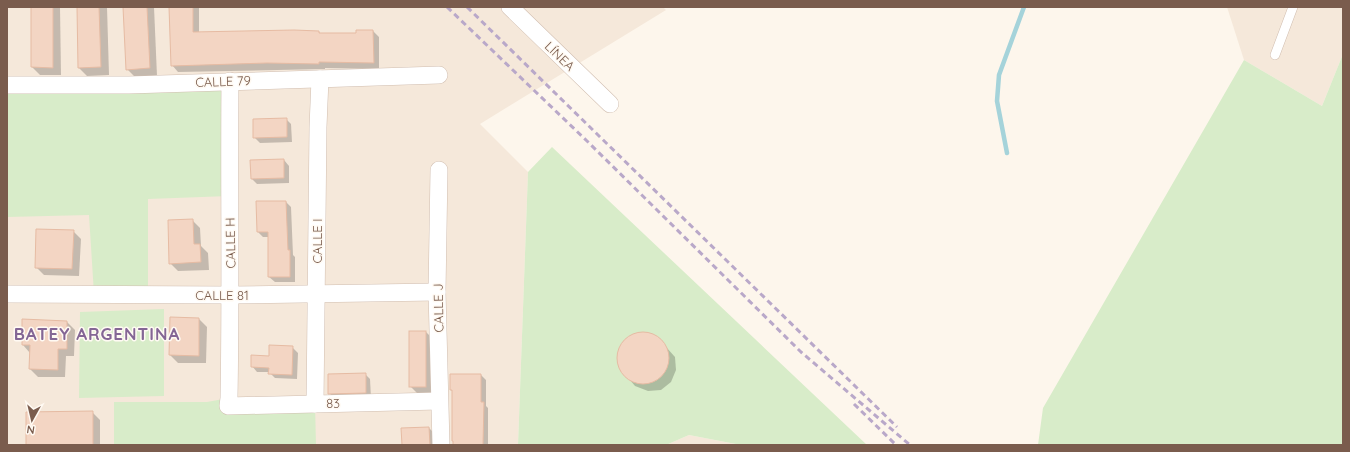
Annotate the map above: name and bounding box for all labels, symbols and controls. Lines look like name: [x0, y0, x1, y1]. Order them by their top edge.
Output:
street label: LÍNEA: [542, 38, 579, 74]
street label: CALLE 79: [195, 72, 251, 90]
street label: CALLE H: [222, 217, 238, 269]
street label: CALLE I: [309, 219, 325, 263]
street label: CALLE J: [430, 283, 446, 333]
street label: CALLE 81: [195, 287, 249, 303]
district label: BATEY ARGENTINA: [14, 323, 180, 344]
street label: 83: [326, 395, 340, 411]
north arrow: [12, 400, 52, 440]
text: N: [26, 422, 36, 437]

